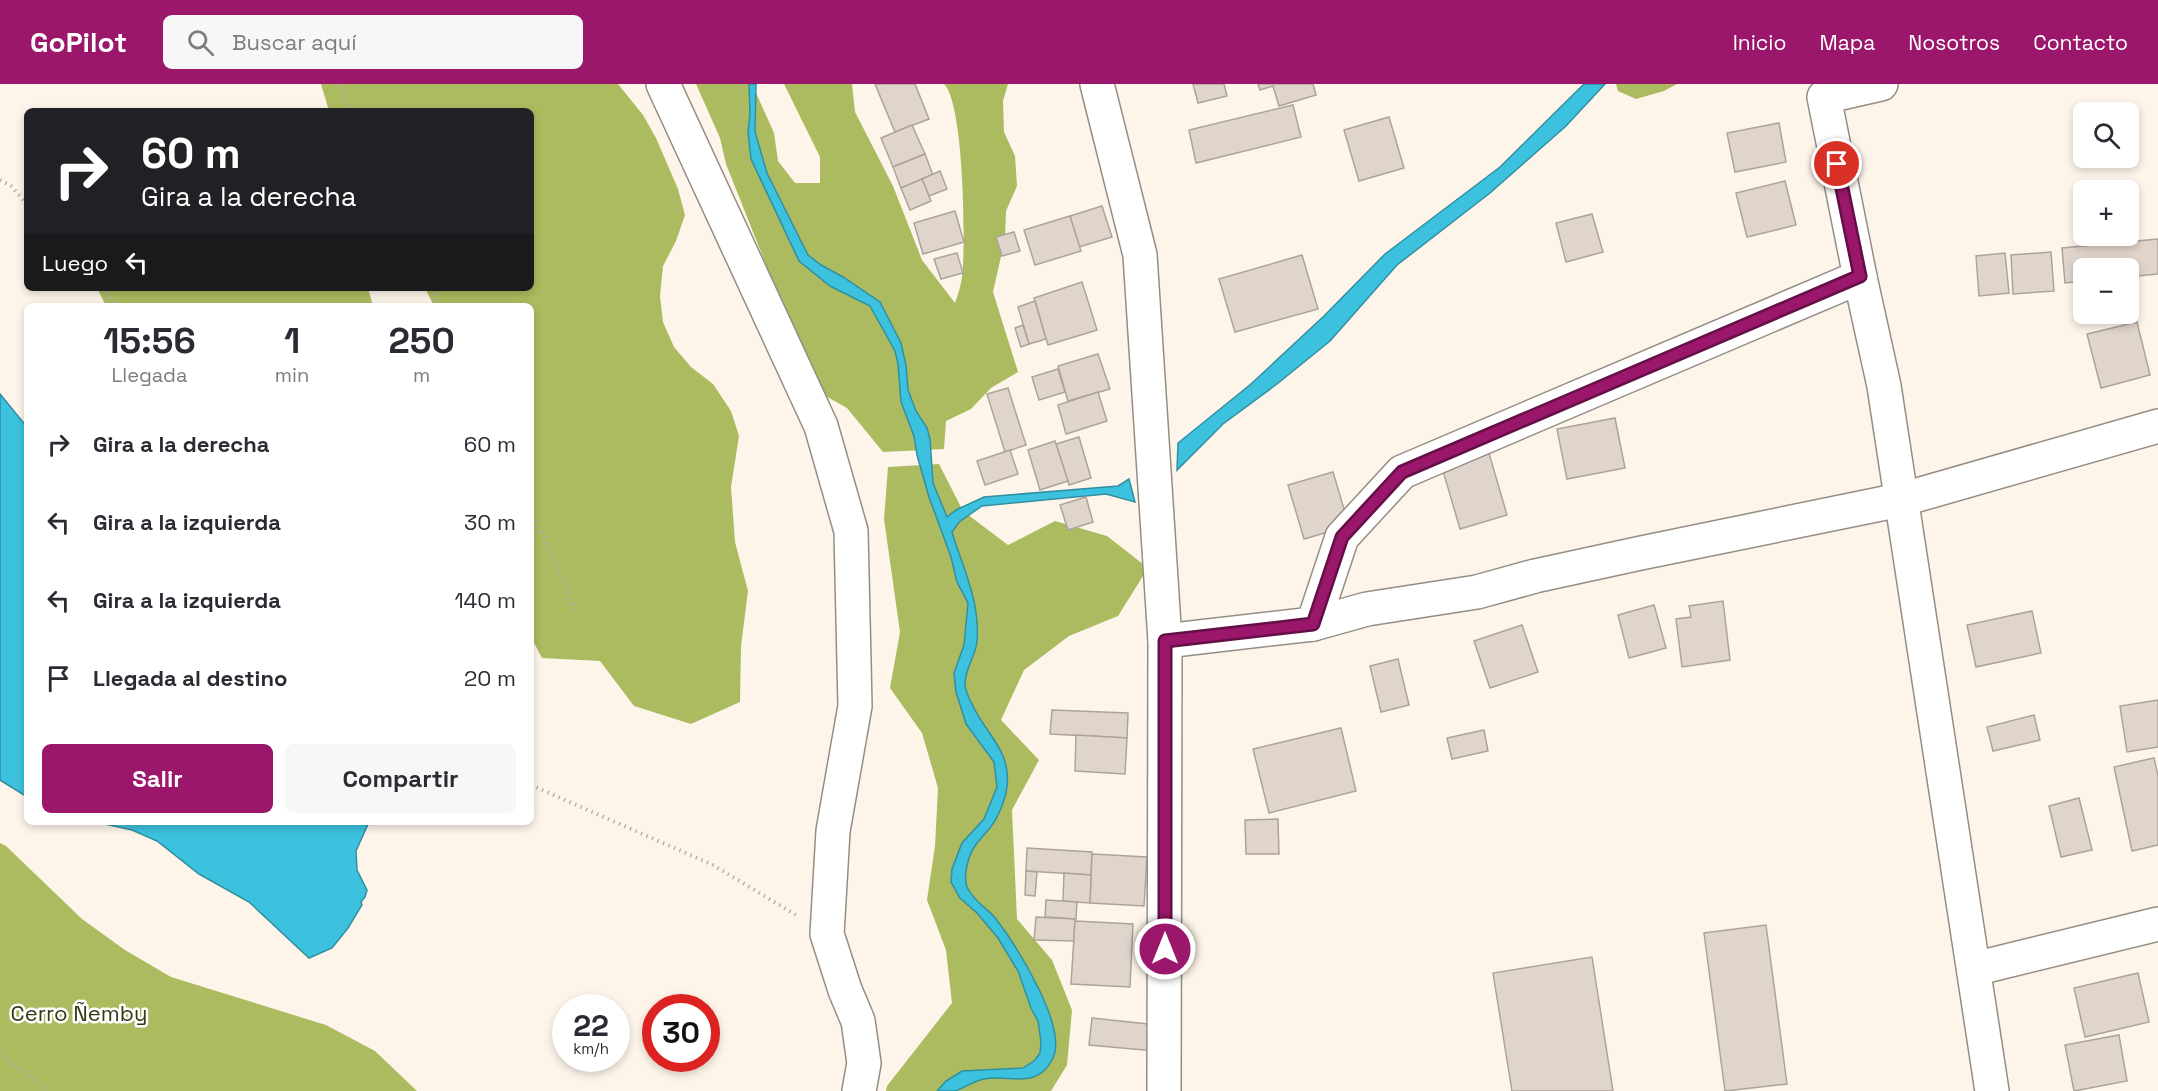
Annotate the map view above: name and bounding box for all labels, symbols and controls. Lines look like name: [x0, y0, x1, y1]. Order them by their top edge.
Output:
search box: [163, 15, 583, 69]
text: GoPilot: [30, 24, 127, 60]
icon: search: [184, 26, 217, 59]
text: Buscar aquí: [232, 28, 357, 56]
text: Inicio: [1733, 29, 1787, 56]
text: Mapa: [1820, 29, 1875, 56]
text: Nosotros: [1908, 29, 2000, 56]
text: Contacto: [2033, 29, 2128, 56]
map controls: [2073, 102, 2139, 324]
button: search: [2073, 102, 2139, 168]
text: 60 m: [141, 127, 241, 180]
icon: right: [42, 132, 120, 210]
pin: [1811, 138, 1862, 189]
icon: arrive: [1820, 147, 1853, 180]
text: Gira a la derecha: [141, 179, 356, 214]
button: +: [2073, 180, 2139, 246]
icon: left: [120, 246, 153, 279]
text: Luego: [42, 249, 108, 277]
button: −: [2073, 258, 2139, 324]
text: 15:56: [103, 318, 196, 364]
text: 1: [284, 318, 300, 364]
text: 250: [388, 318, 455, 364]
text: Llegada: [111, 362, 187, 388]
text: min: [275, 362, 309, 388]
text: m: [413, 362, 430, 388]
icon: right: [42, 428, 75, 461]
text: Gira a la derecha: [93, 430, 270, 458]
text: 60 m: [464, 430, 516, 458]
icon: left: [42, 506, 75, 539]
text: Gira a la izquierda: [93, 508, 281, 536]
text: 30 m: [464, 508, 516, 536]
icon: left: [42, 584, 75, 617]
text: Gira a la izquierda: [93, 586, 281, 614]
text: 140 m: [454, 586, 516, 614]
icon: arrive: [42, 662, 75, 695]
text: Llegada al destino: [93, 664, 287, 692]
text: 20 m: [464, 664, 516, 692]
button: Salir: [42, 744, 273, 813]
button: Compartir: [285, 744, 516, 813]
position arrow: [1133, 917, 1197, 981]
speed limit sign: 30: [642, 994, 720, 1072]
park label: Cerro Ñemby: [11, 999, 147, 1027]
text: 22: [573, 1006, 609, 1045]
text: km/h: [573, 1039, 609, 1058]

